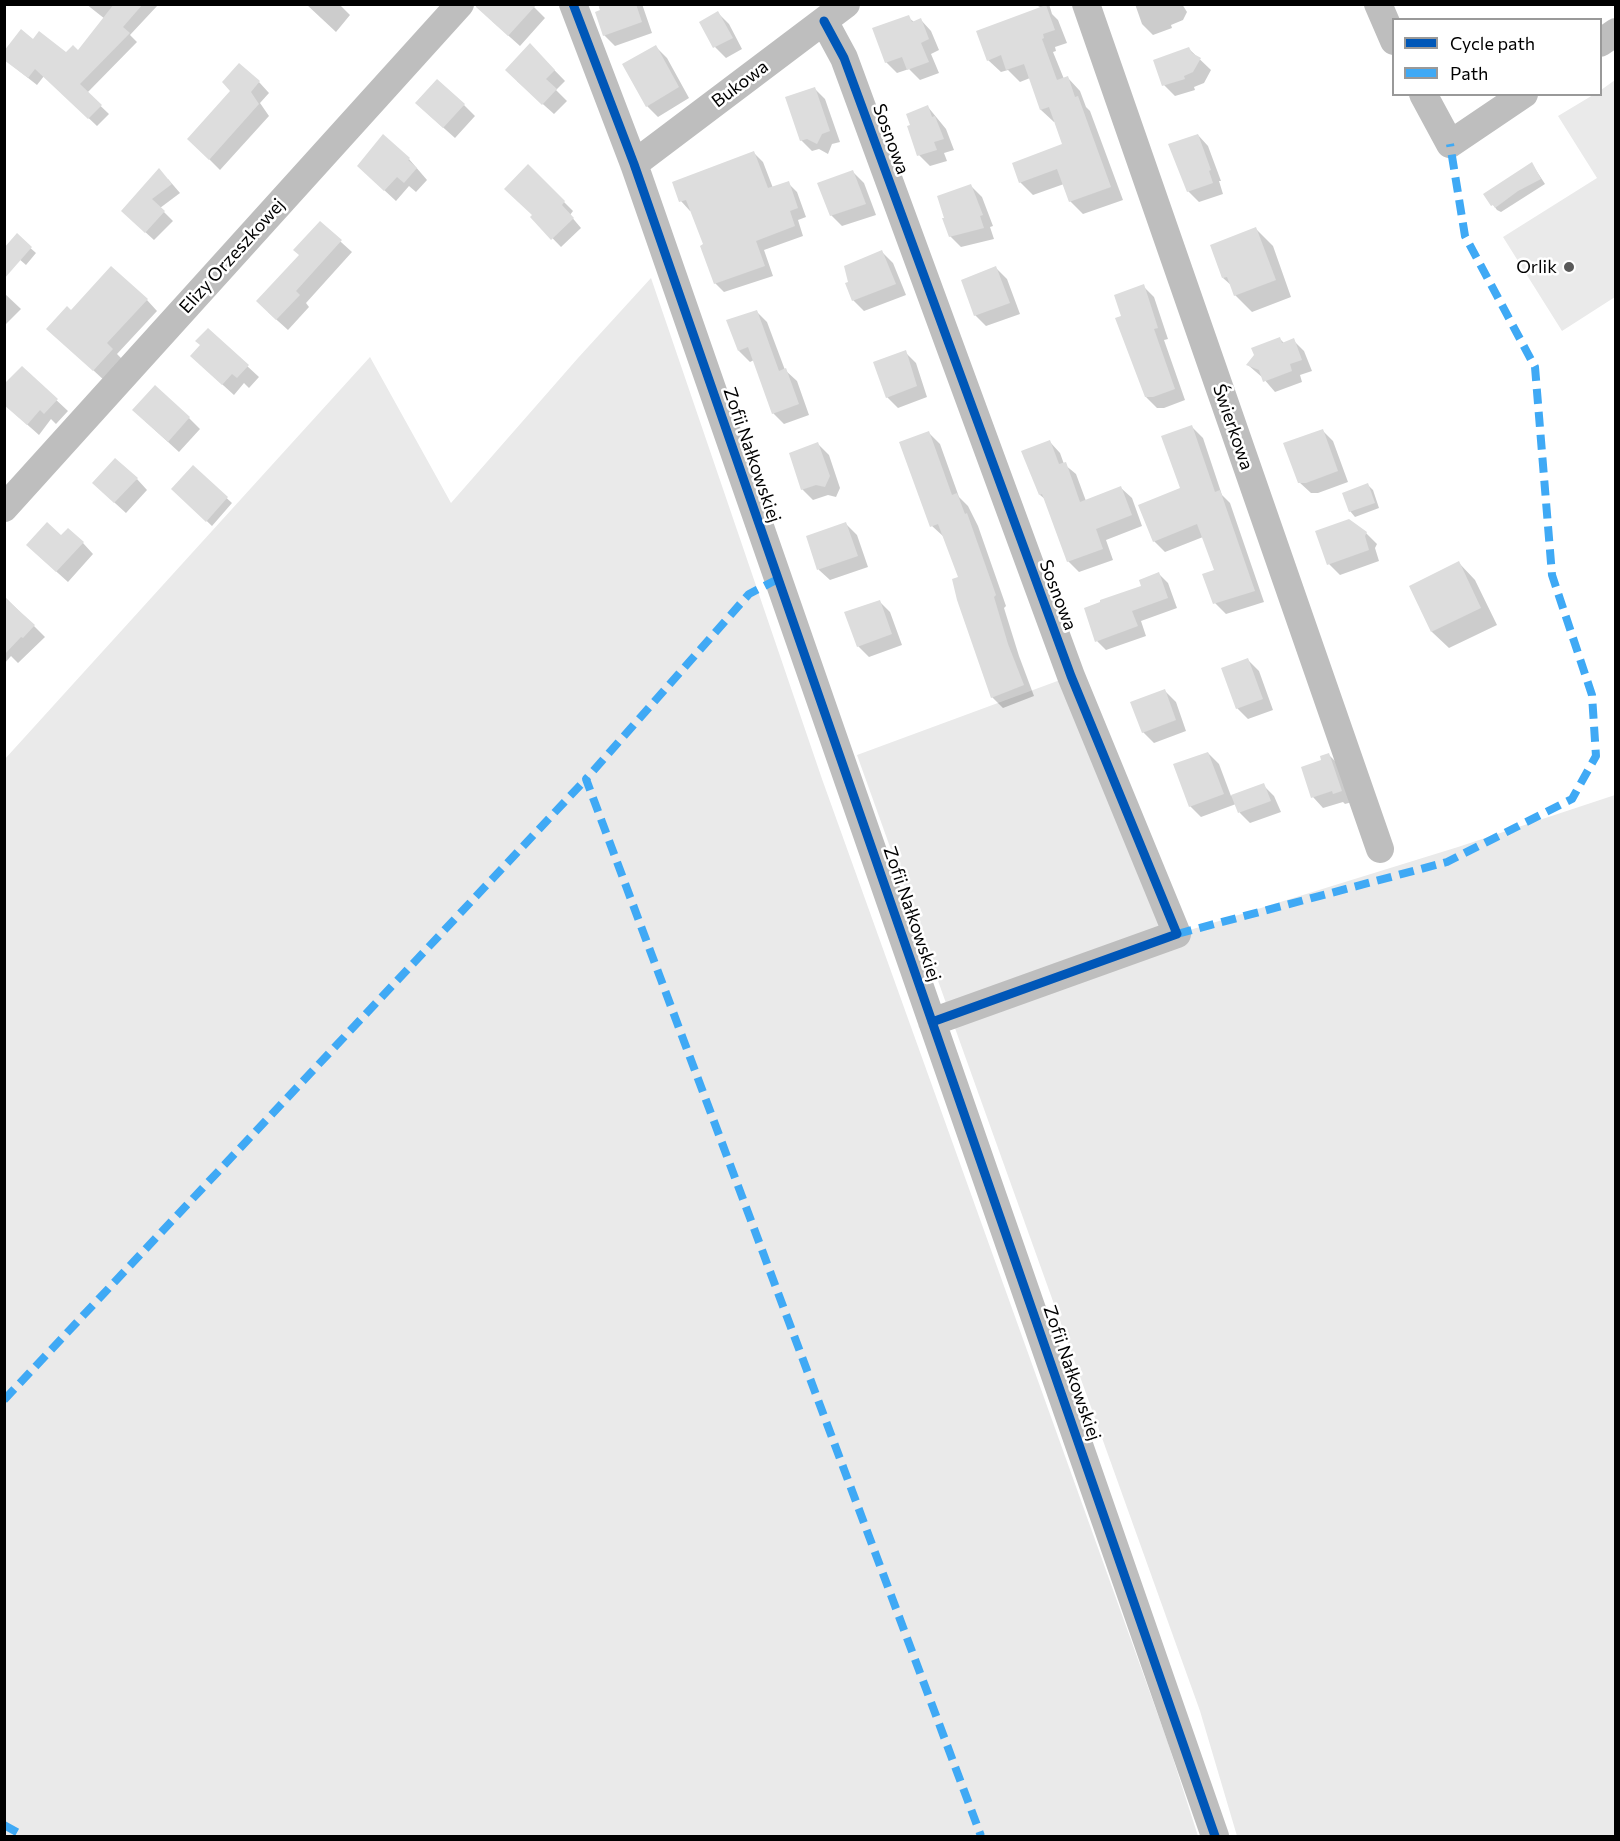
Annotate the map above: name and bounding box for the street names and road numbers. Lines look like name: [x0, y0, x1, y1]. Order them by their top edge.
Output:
street label: Bukowa: [708, 56, 772, 112]
street label: Sosnowa: [868, 101, 914, 177]
street label: Elizy Orzeszkowej: [175, 194, 289, 318]
street label: Świerkowa: [1208, 381, 1258, 473]
street label: Zofii Nałkowskiej: [719, 384, 785, 526]
street label: Sosnowa: [1035, 557, 1081, 633]
street label: Zofii Nałkowskiej: [879, 843, 945, 985]
street label: Zofii Nałkowskiej: [1039, 1302, 1105, 1444]

